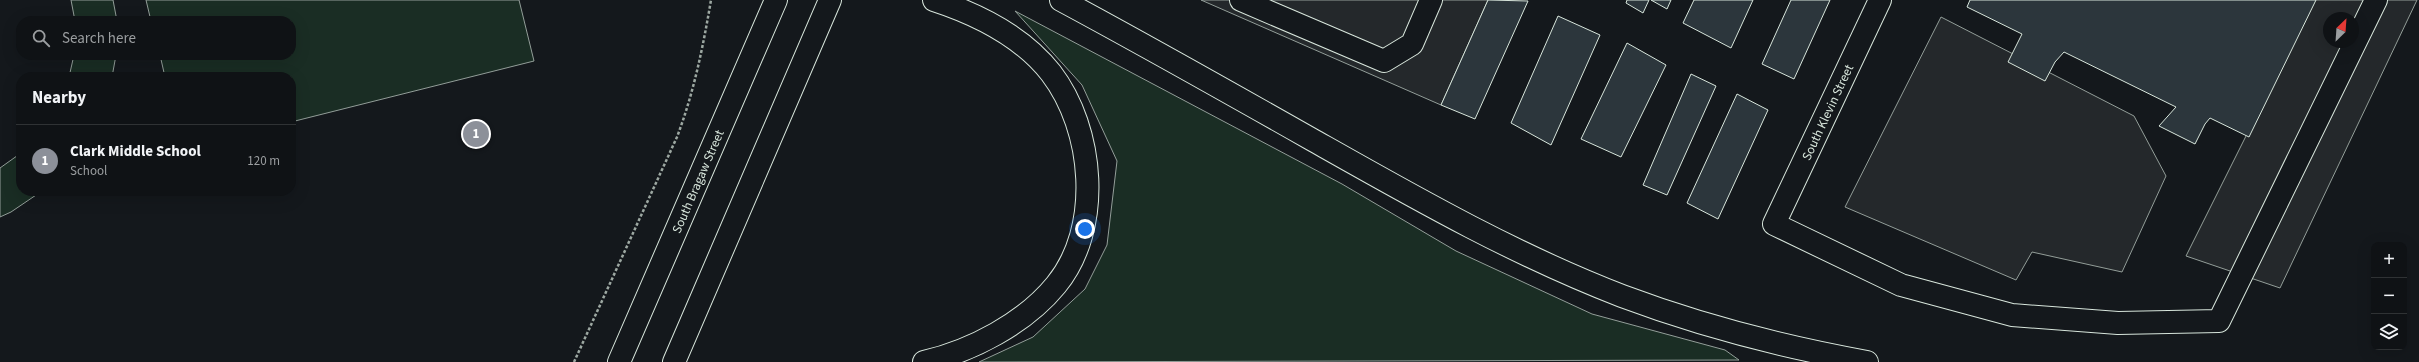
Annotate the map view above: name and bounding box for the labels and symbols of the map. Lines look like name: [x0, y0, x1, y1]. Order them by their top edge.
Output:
north arrow: [2323, 12, 2359, 48]
street label: South Klevin Street: [1798, 61, 1858, 163]
pin: 1: [463, 119, 489, 149]
street label: South Bragaw Street: [668, 127, 729, 236]
your location: [1075, 219, 1095, 239]

